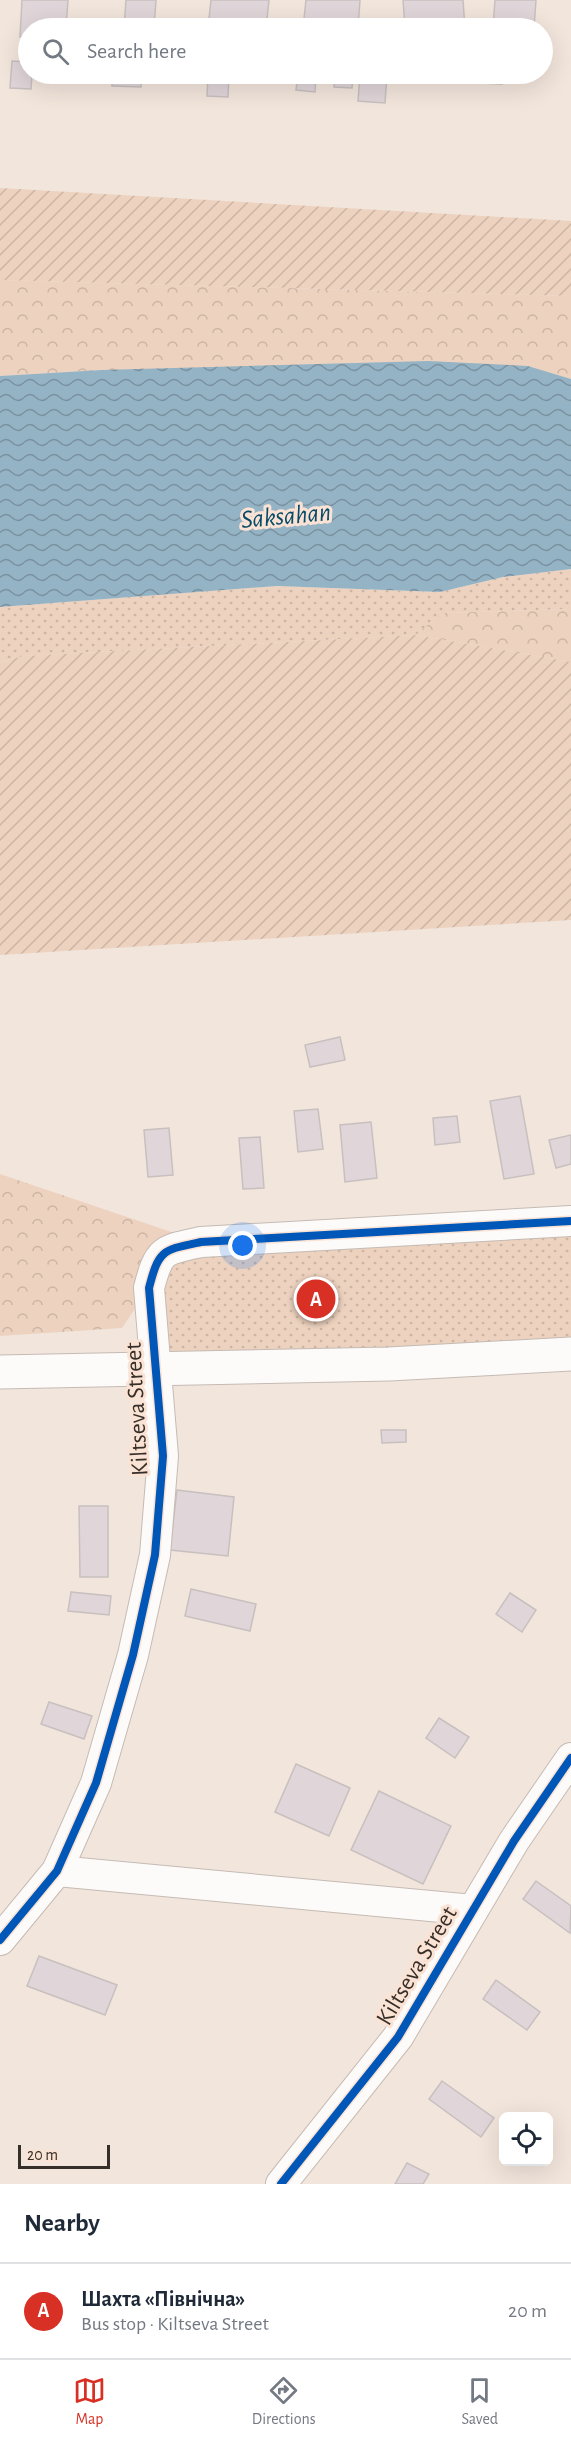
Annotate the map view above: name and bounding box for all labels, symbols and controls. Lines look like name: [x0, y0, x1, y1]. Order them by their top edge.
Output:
search box: [18, 18, 553, 84]
icon: search: [39, 35, 72, 68]
text: Search here: [87, 40, 186, 62]
water label: Saksahan: [240, 499, 332, 533]
your location: [228, 1231, 257, 1260]
pin: A: [296, 1276, 336, 1322]
street label: Kiltseva Street: [121, 1341, 152, 1476]
street label: Kiltseva Street: [372, 1902, 462, 2030]
map controls: [499, 2112, 553, 2166]
button: locate: [499, 2112, 553, 2166]
scale bar: [18, 2142, 110, 2170]
text: 20 m: [27, 2147, 58, 2163]
text: Nearby: [24, 2210, 100, 2236]
text: Шахта «Північна»: [81, 2288, 245, 2310]
text: A: [38, 2301, 50, 2321]
text: 20 m: [508, 2301, 547, 2321]
text: Bus stop · Kiltseva Street: [81, 2314, 269, 2334]
tab: Map: [73, 2374, 106, 2429]
tab: Directions: [252, 2374, 316, 2429]
tab: Saved: [461, 2374, 498, 2429]

